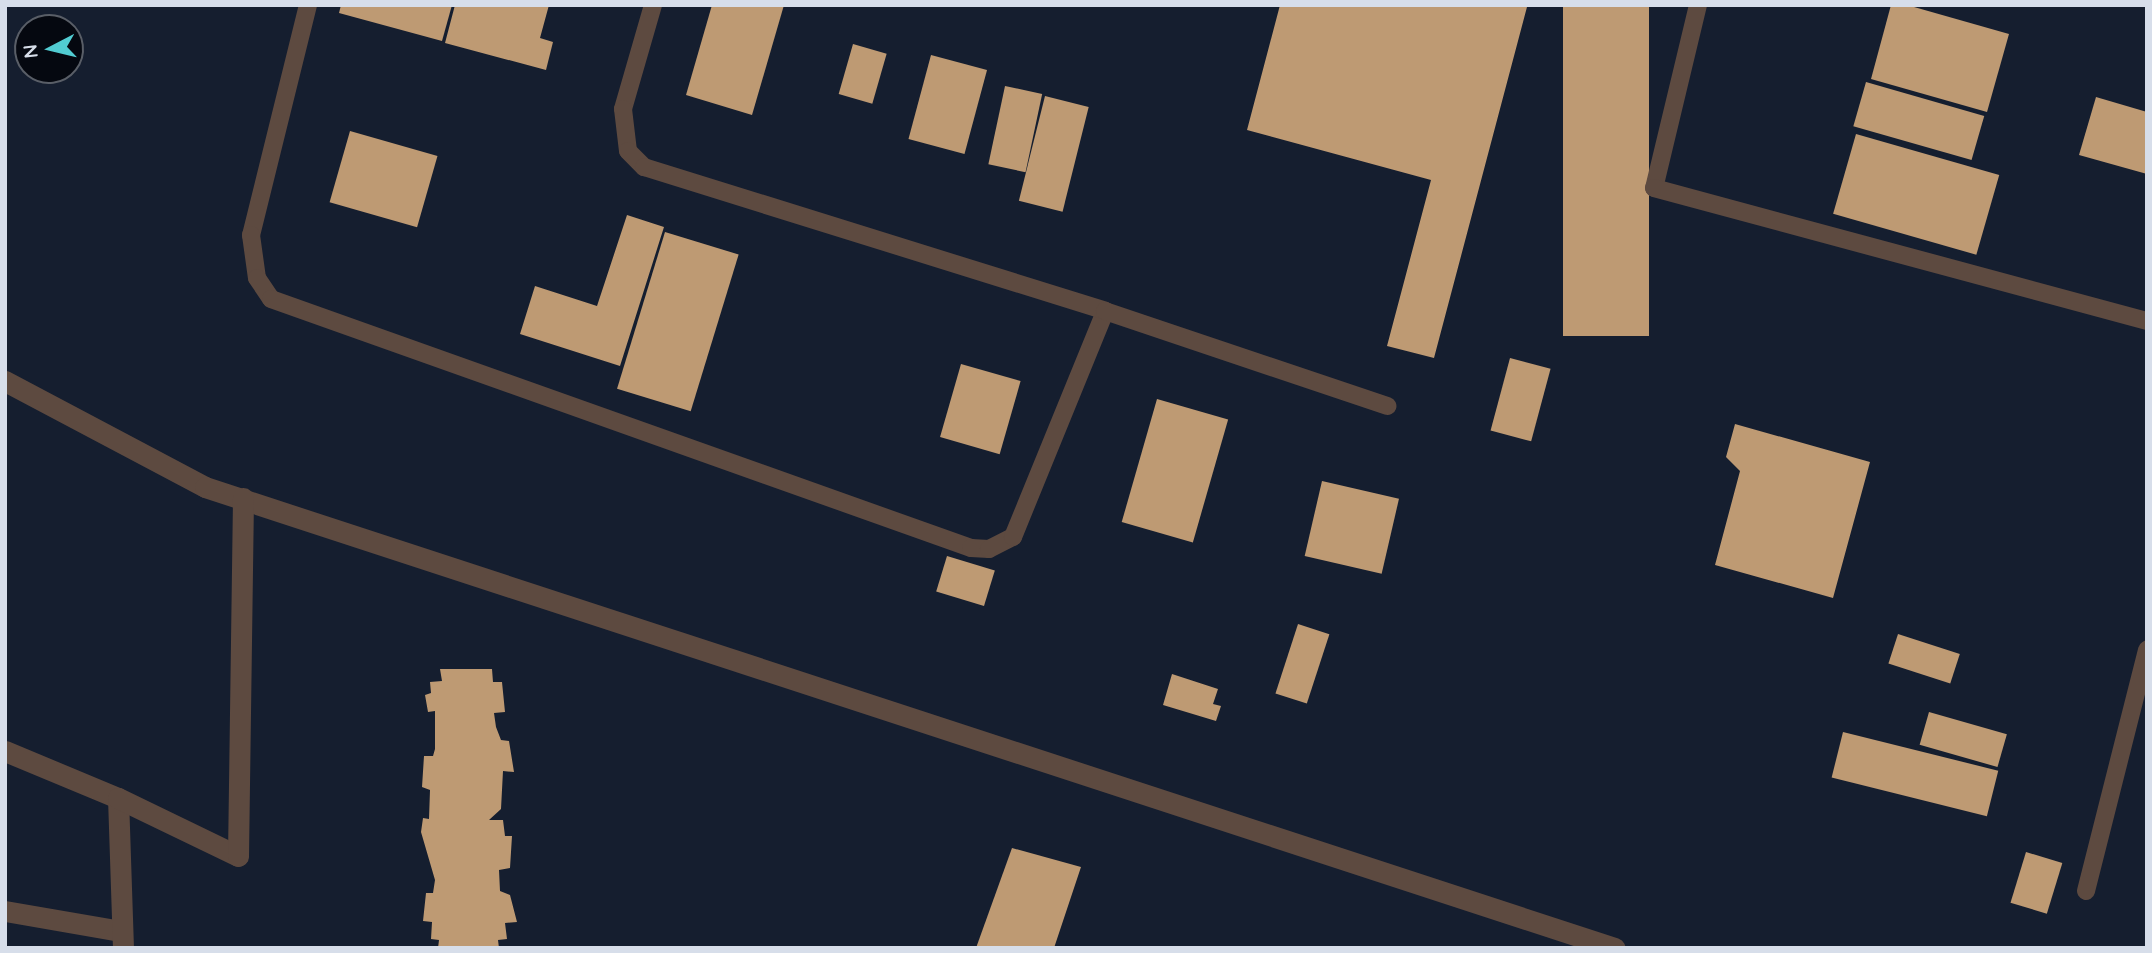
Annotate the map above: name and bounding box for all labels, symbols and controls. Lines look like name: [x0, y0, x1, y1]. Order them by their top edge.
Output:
north arrow: [14, 14, 84, 84]
text: N: [17, 43, 43, 60]

